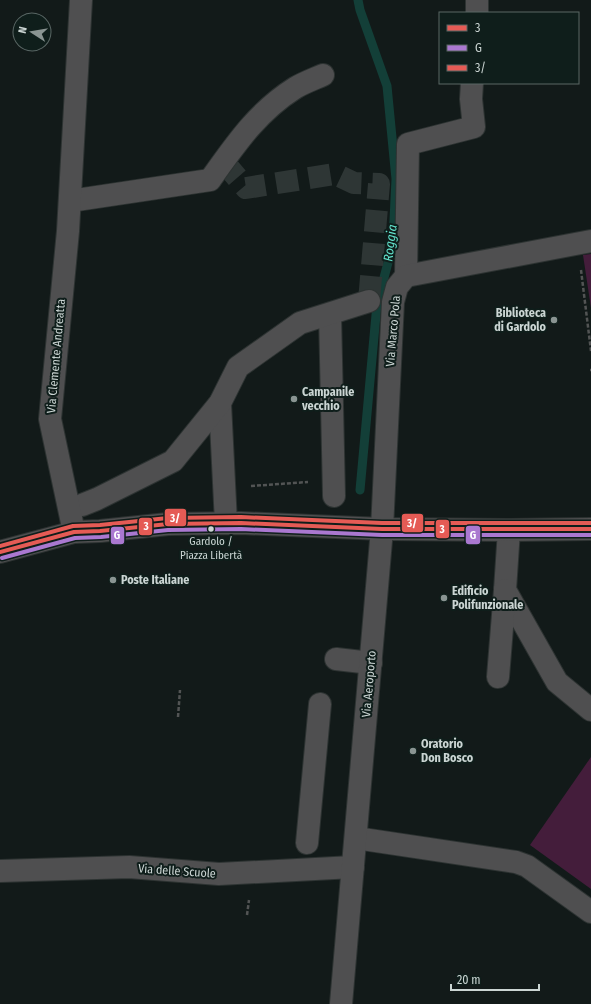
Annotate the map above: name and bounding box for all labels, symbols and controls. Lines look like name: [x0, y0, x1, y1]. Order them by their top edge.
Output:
north arrow: [12, 12, 52, 52]
legend: [439, 12, 579, 84]
text: 3: [475, 21, 480, 35]
text: N: [16, 25, 30, 35]
text: G: [475, 41, 482, 55]
text: 3/: [475, 61, 486, 75]
water label: Roggia: [380, 223, 400, 262]
street label: Via Marco Pola: [383, 295, 403, 367]
street label: Via Clemente Andreatta: [44, 298, 68, 414]
place label: Biblioteca di Gardolo: [494, 306, 547, 334]
marker: Biblioteca di Gardolo: [549, 315, 559, 325]
place label: Campanile vecchio: [301, 385, 354, 413]
marker: Campanile vecchio: [289, 394, 299, 404]
line badge: 3/: [164, 508, 187, 527]
text: 3/: [169, 512, 180, 525]
line badge: 3/: [401, 513, 424, 533]
line badge: 3: [138, 517, 153, 536]
text: 3/: [406, 517, 417, 530]
line badge: 3: [435, 519, 450, 539]
text: 3: [142, 520, 149, 533]
text: 3: [438, 523, 445, 536]
marker: Gardolo / Piazza Libertà: [206, 524, 216, 534]
line badge: G: [465, 525, 481, 545]
line badge: G: [110, 526, 125, 545]
text: G: [114, 529, 121, 542]
text: G: [470, 529, 477, 542]
place label: Gardolo / Piazza Libertà: [180, 535, 242, 562]
place label: Poste Italiane: [121, 573, 189, 587]
marker: Poste Italiane: [108, 575, 118, 585]
place label: Edificio Polifunzionale: [452, 584, 523, 612]
marker: Edificio Polifunzionale: [439, 593, 449, 603]
street label: Via Aeroporto: [359, 650, 379, 718]
place label: Oratorio Don Bosco: [421, 737, 474, 765]
marker: Oratorio Don Bosco: [408, 746, 418, 756]
street label: Via delle Scuole: [138, 861, 216, 881]
scale bar: [451, 966, 539, 992]
text: 20 m: [457, 973, 481, 987]

